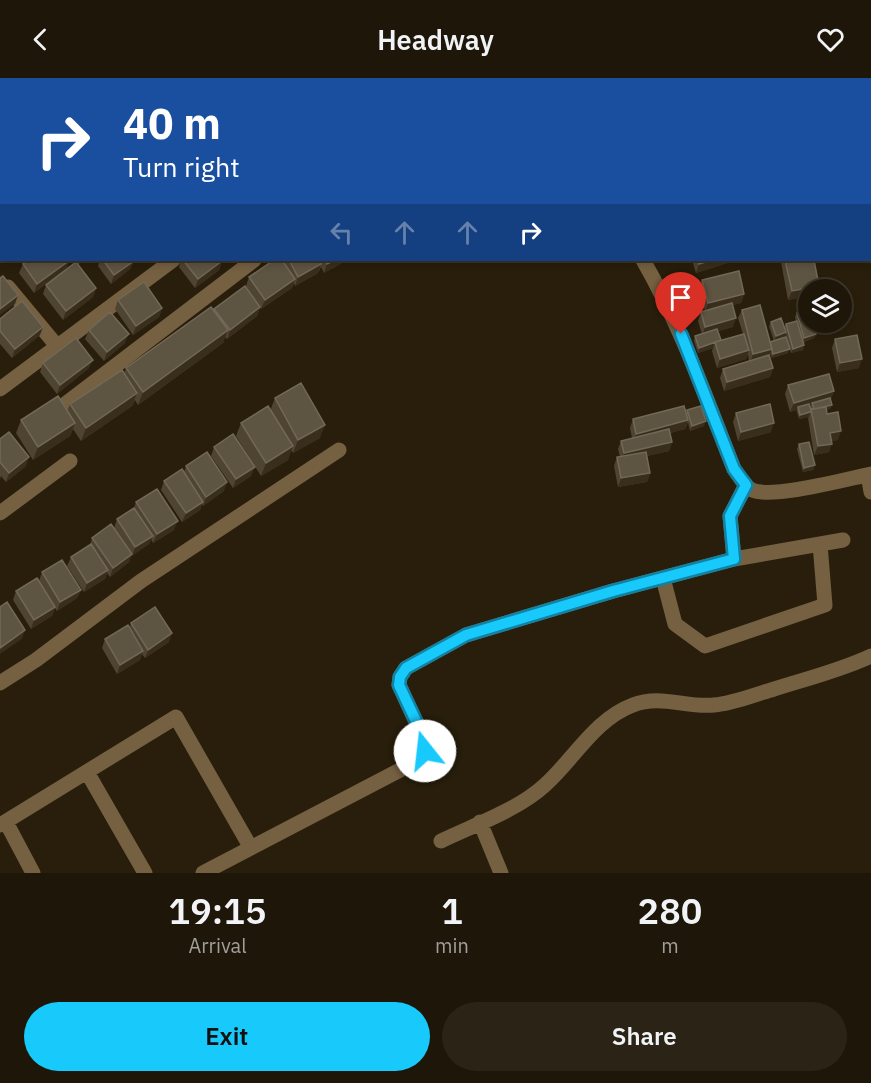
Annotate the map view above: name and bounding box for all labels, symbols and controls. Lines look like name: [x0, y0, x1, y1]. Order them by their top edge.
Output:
text: Headway: [377, 22, 494, 57]
icon: back: [24, 23, 57, 56]
icon: heart: [814, 23, 847, 56]
text: 40 m: [123, 96, 221, 151]
icon: right: [24, 102, 102, 180]
text: Turn right: [123, 149, 240, 184]
icon: left: [325, 216, 358, 249]
icon: ahead: [388, 216, 421, 249]
icon: ahead: [451, 216, 484, 249]
icon: right: [514, 216, 547, 249]
pin: [655, 272, 706, 334]
map controls: [798, 279, 852, 333]
button: layers: [798, 279, 852, 333]
icon: arrive: [664, 281, 697, 314]
position arrow: [393, 719, 457, 783]
text: 19:15: [169, 887, 267, 934]
text: 1: [441, 887, 463, 934]
text: 280: [638, 887, 702, 934]
text: Arrival: [188, 932, 247, 959]
text: min: [435, 932, 469, 959]
text: m: [661, 932, 679, 959]
button: Exit: [24, 1002, 430, 1071]
button: Share: [442, 1002, 847, 1071]

